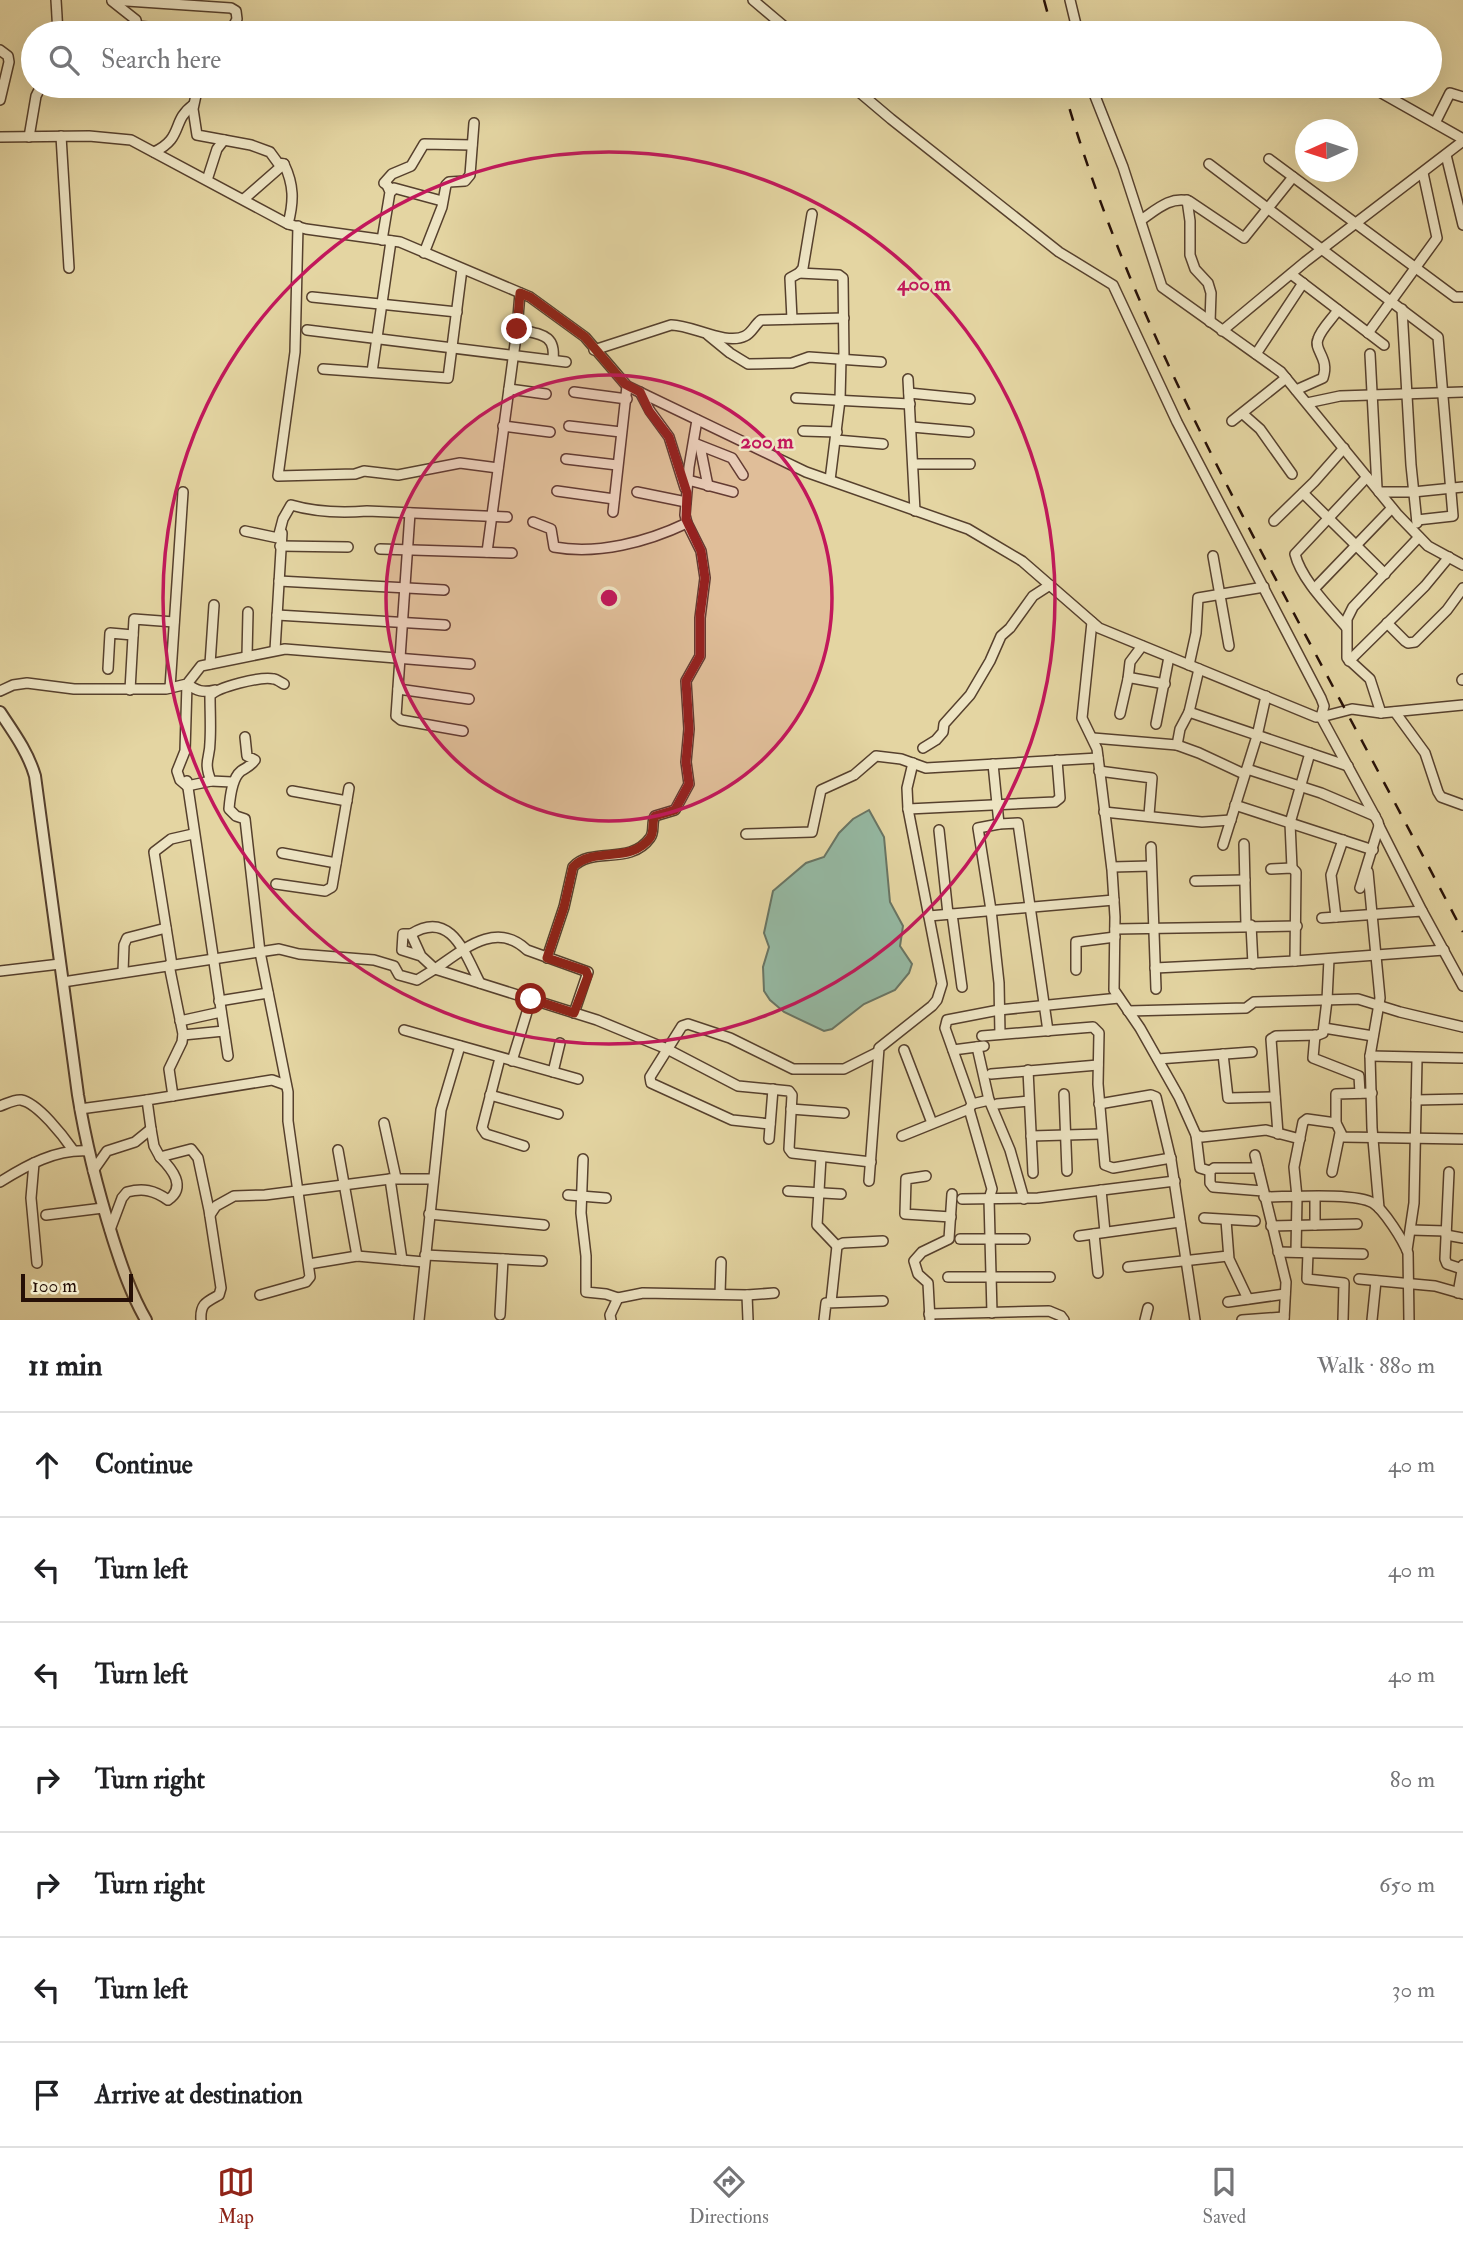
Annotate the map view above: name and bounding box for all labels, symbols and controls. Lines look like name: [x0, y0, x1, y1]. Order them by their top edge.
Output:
search box: [21, 21, 1442, 98]
icon: search: [45, 41, 83, 79]
text: Search here: [101, 44, 221, 76]
north arrow: [1295, 119, 1358, 182]
text: 400 m: [896, 270, 951, 297]
route end: [501, 313, 532, 344]
text: 200 m: [741, 428, 794, 455]
centre of rings: [597, 586, 621, 610]
route start: [515, 983, 546, 1014]
scale bar: [21, 1271, 133, 1303]
text: 100 m: [32, 1274, 77, 1298]
text: 11 min: [28, 1347, 102, 1384]
text: Walk · 880 m: [1317, 1351, 1435, 1380]
icon: ahead: [28, 1446, 66, 1484]
text: Continue: [95, 1449, 193, 1481]
text: 40 m: [1388, 1450, 1435, 1479]
icon: left: [28, 1551, 66, 1589]
text: Turn left: [95, 1554, 188, 1586]
text: 40 m: [1388, 1555, 1435, 1584]
icon: left: [28, 1656, 66, 1694]
text: Turn left: [95, 1659, 188, 1691]
text: 40 m: [1388, 1660, 1435, 1689]
icon: right: [28, 1761, 66, 1799]
text: Turn right: [95, 1764, 205, 1796]
text: 80 m: [1390, 1765, 1435, 1794]
icon: right: [28, 1866, 66, 1904]
text: Turn right: [95, 1869, 205, 1901]
text: 650 m: [1379, 1870, 1435, 1899]
icon: left: [28, 1971, 66, 2009]
text: Turn left: [95, 1974, 188, 2006]
text: 30 m: [1392, 1975, 1435, 2004]
icon: arrive: [28, 2076, 66, 2114]
text: Arrive at destination: [95, 2079, 303, 2111]
tab: Map: [217, 2163, 255, 2229]
tab: Directions: [689, 2163, 769, 2229]
tab: Saved: [1203, 2163, 1246, 2229]

